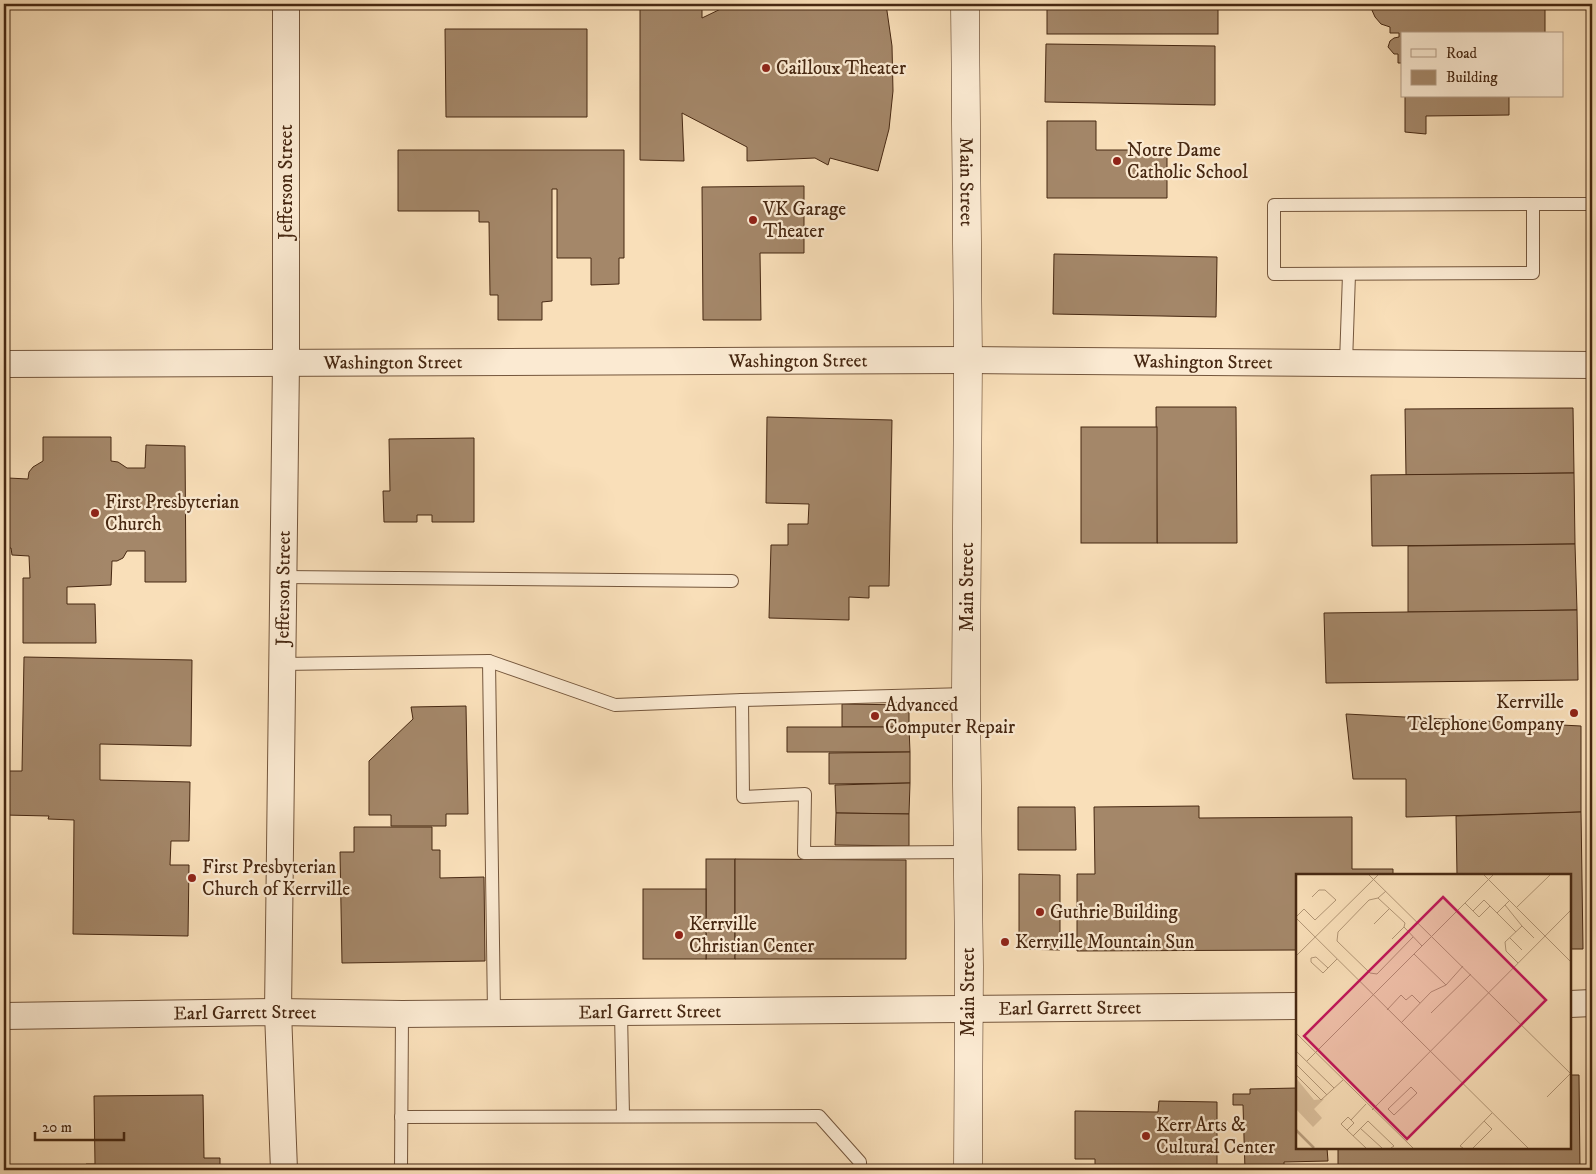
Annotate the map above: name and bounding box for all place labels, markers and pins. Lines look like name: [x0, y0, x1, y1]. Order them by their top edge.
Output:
place label: Cailloux Theater: [776, 57, 906, 80]
marker: Cailloux Theater: [760, 62, 772, 74]
place label: Notre Dame Catholic School: [1127, 139, 1248, 184]
marker: Notre Dame Catholic School: [1111, 155, 1123, 167]
place label: VK Garage Theater: [762, 198, 846, 243]
marker: VK Garage Theater: [747, 214, 759, 226]
place label: First Presbyterian Church: [105, 491, 239, 536]
marker: First Presbyterian Church: [89, 507, 101, 519]
place label: Kerrville Telephone Company: [1407, 691, 1565, 736]
place label: Advanced Computer Repair: [885, 694, 1015, 739]
marker: Kerrville Telephone Company: [1568, 707, 1580, 719]
marker: Advanced Computer Repair: [869, 710, 881, 722]
place label: First Presbyterian Church of Kerrville: [202, 856, 350, 901]
marker: First Presbyterian Church of Kerrville: [186, 872, 198, 884]
place label: Guthrie Building: [1050, 901, 1179, 924]
marker: Guthrie Building: [1034, 906, 1046, 918]
place label: Kerrville Christian Center: [689, 913, 814, 958]
marker: Kerrville Christian Center: [673, 929, 685, 941]
place label: Kerrville Mountain Sun: [1015, 931, 1194, 954]
marker: Kerrville Mountain Sun: [999, 936, 1011, 948]
place label: Kerr Arts & Cultural Center: [1156, 1114, 1275, 1159]
marker: Kerr Arts & Cultural Center: [1140, 1130, 1152, 1142]

